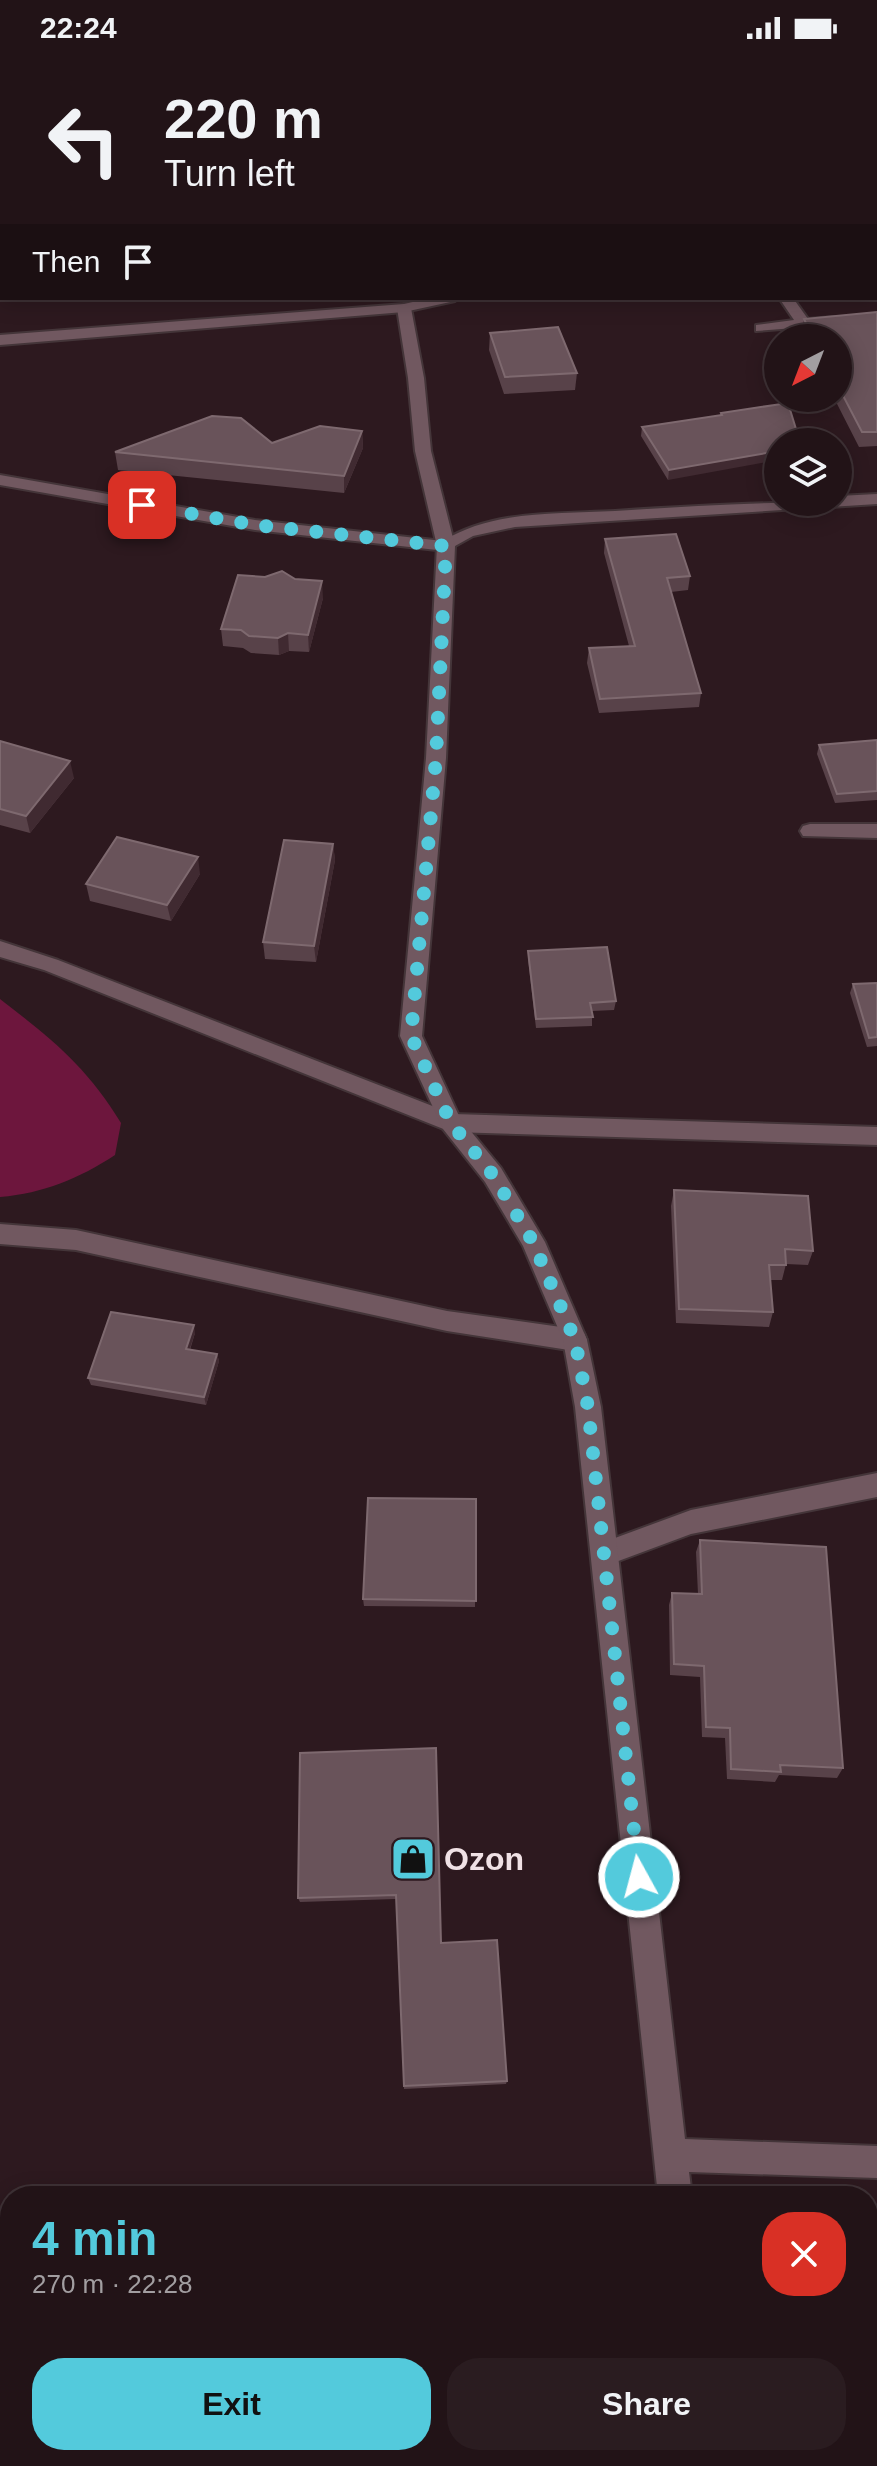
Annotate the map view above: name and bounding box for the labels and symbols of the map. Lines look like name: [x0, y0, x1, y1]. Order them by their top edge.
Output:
north arrow: [764, 324, 852, 412]
pin: [108, 471, 176, 539]
shop icon: Ozon: [389, 1835, 437, 1883]
position arrow: [597, 1835, 681, 1919]
place label: Ozon: [444, 1841, 524, 1877]

